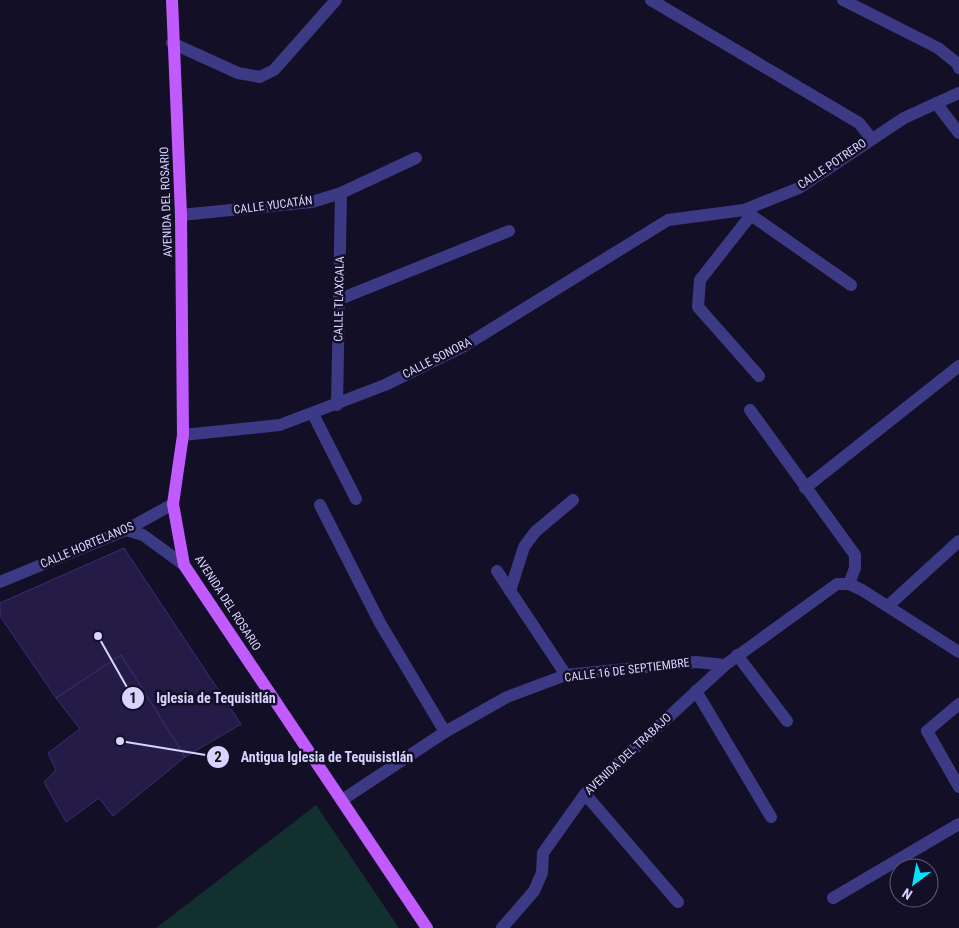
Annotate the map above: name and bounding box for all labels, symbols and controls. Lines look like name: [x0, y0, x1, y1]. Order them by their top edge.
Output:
street label: CALLE POTRERO: [795, 136, 869, 192]
street label: AVENIDA DEL ROSARIO: [157, 147, 175, 257]
street label: CALLE YUCATÁN: [233, 192, 313, 217]
street label: CALLE TLAXCALA: [331, 256, 347, 342]
street label: CALLE SONORA: [400, 335, 474, 381]
street label: CALLE HORTELANOS: [38, 519, 136, 571]
street label: AVENIDA DEL ROSARIO: [192, 553, 264, 653]
street label: CALLE 16 DE SEPTIEMBRE: [564, 655, 690, 685]
callout: Iglesia de Tequisitlán: [121, 683, 286, 712]
text: 1: [129, 689, 137, 707]
text: Iglesia de Tequisitlán: [156, 690, 276, 706]
street label: AVENIDA DEL TRABAJO: [582, 710, 674, 798]
callout: Antigua Iglesia de Tequisistlán: [206, 742, 423, 771]
text: 2: [214, 748, 222, 766]
text: Antigua Iglesia de Tequisistlán: [241, 749, 413, 765]
north arrow: [889, 858, 939, 908]
text: N: [899, 885, 915, 903]

